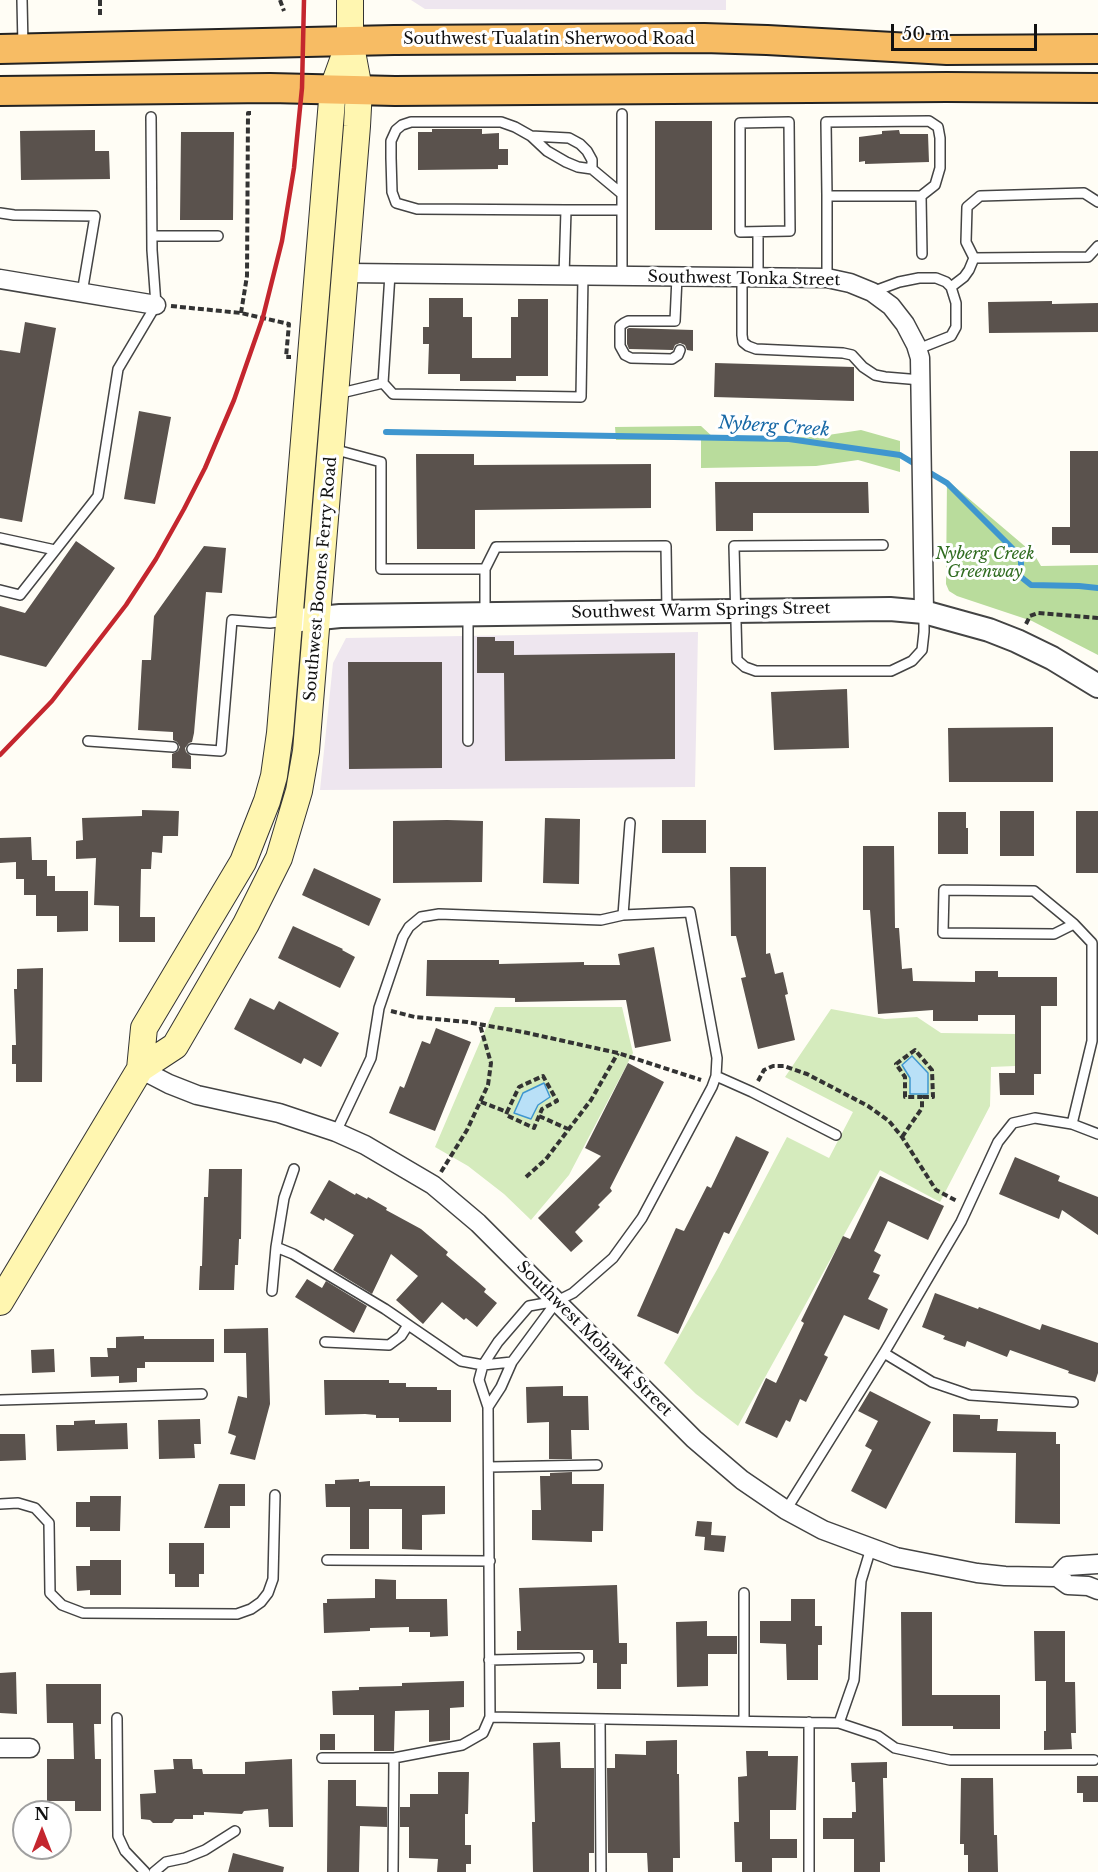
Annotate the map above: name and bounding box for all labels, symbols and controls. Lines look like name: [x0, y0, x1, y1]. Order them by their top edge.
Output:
scale bar: [894, 12, 1040, 50]
text: 50 m: [902, 23, 950, 45]
street label: Southwest Tualatin Sherwood Road: [403, 29, 695, 49]
street label: Southwest Tonka Street: [648, 268, 840, 290]
water label: Nyberg Creek: [718, 412, 830, 442]
street label: Southwest Boones Ferry Road: [301, 456, 341, 702]
park label: Nyberg Creek Greenway: [935, 544, 1035, 582]
street label: Southwest Warm Springs Street: [571, 599, 831, 623]
street label: Southwest Mohawk Street: [512, 1257, 676, 1421]
north arrow: [12, 1800, 72, 1860]
text: N: [34, 1804, 50, 1824]

